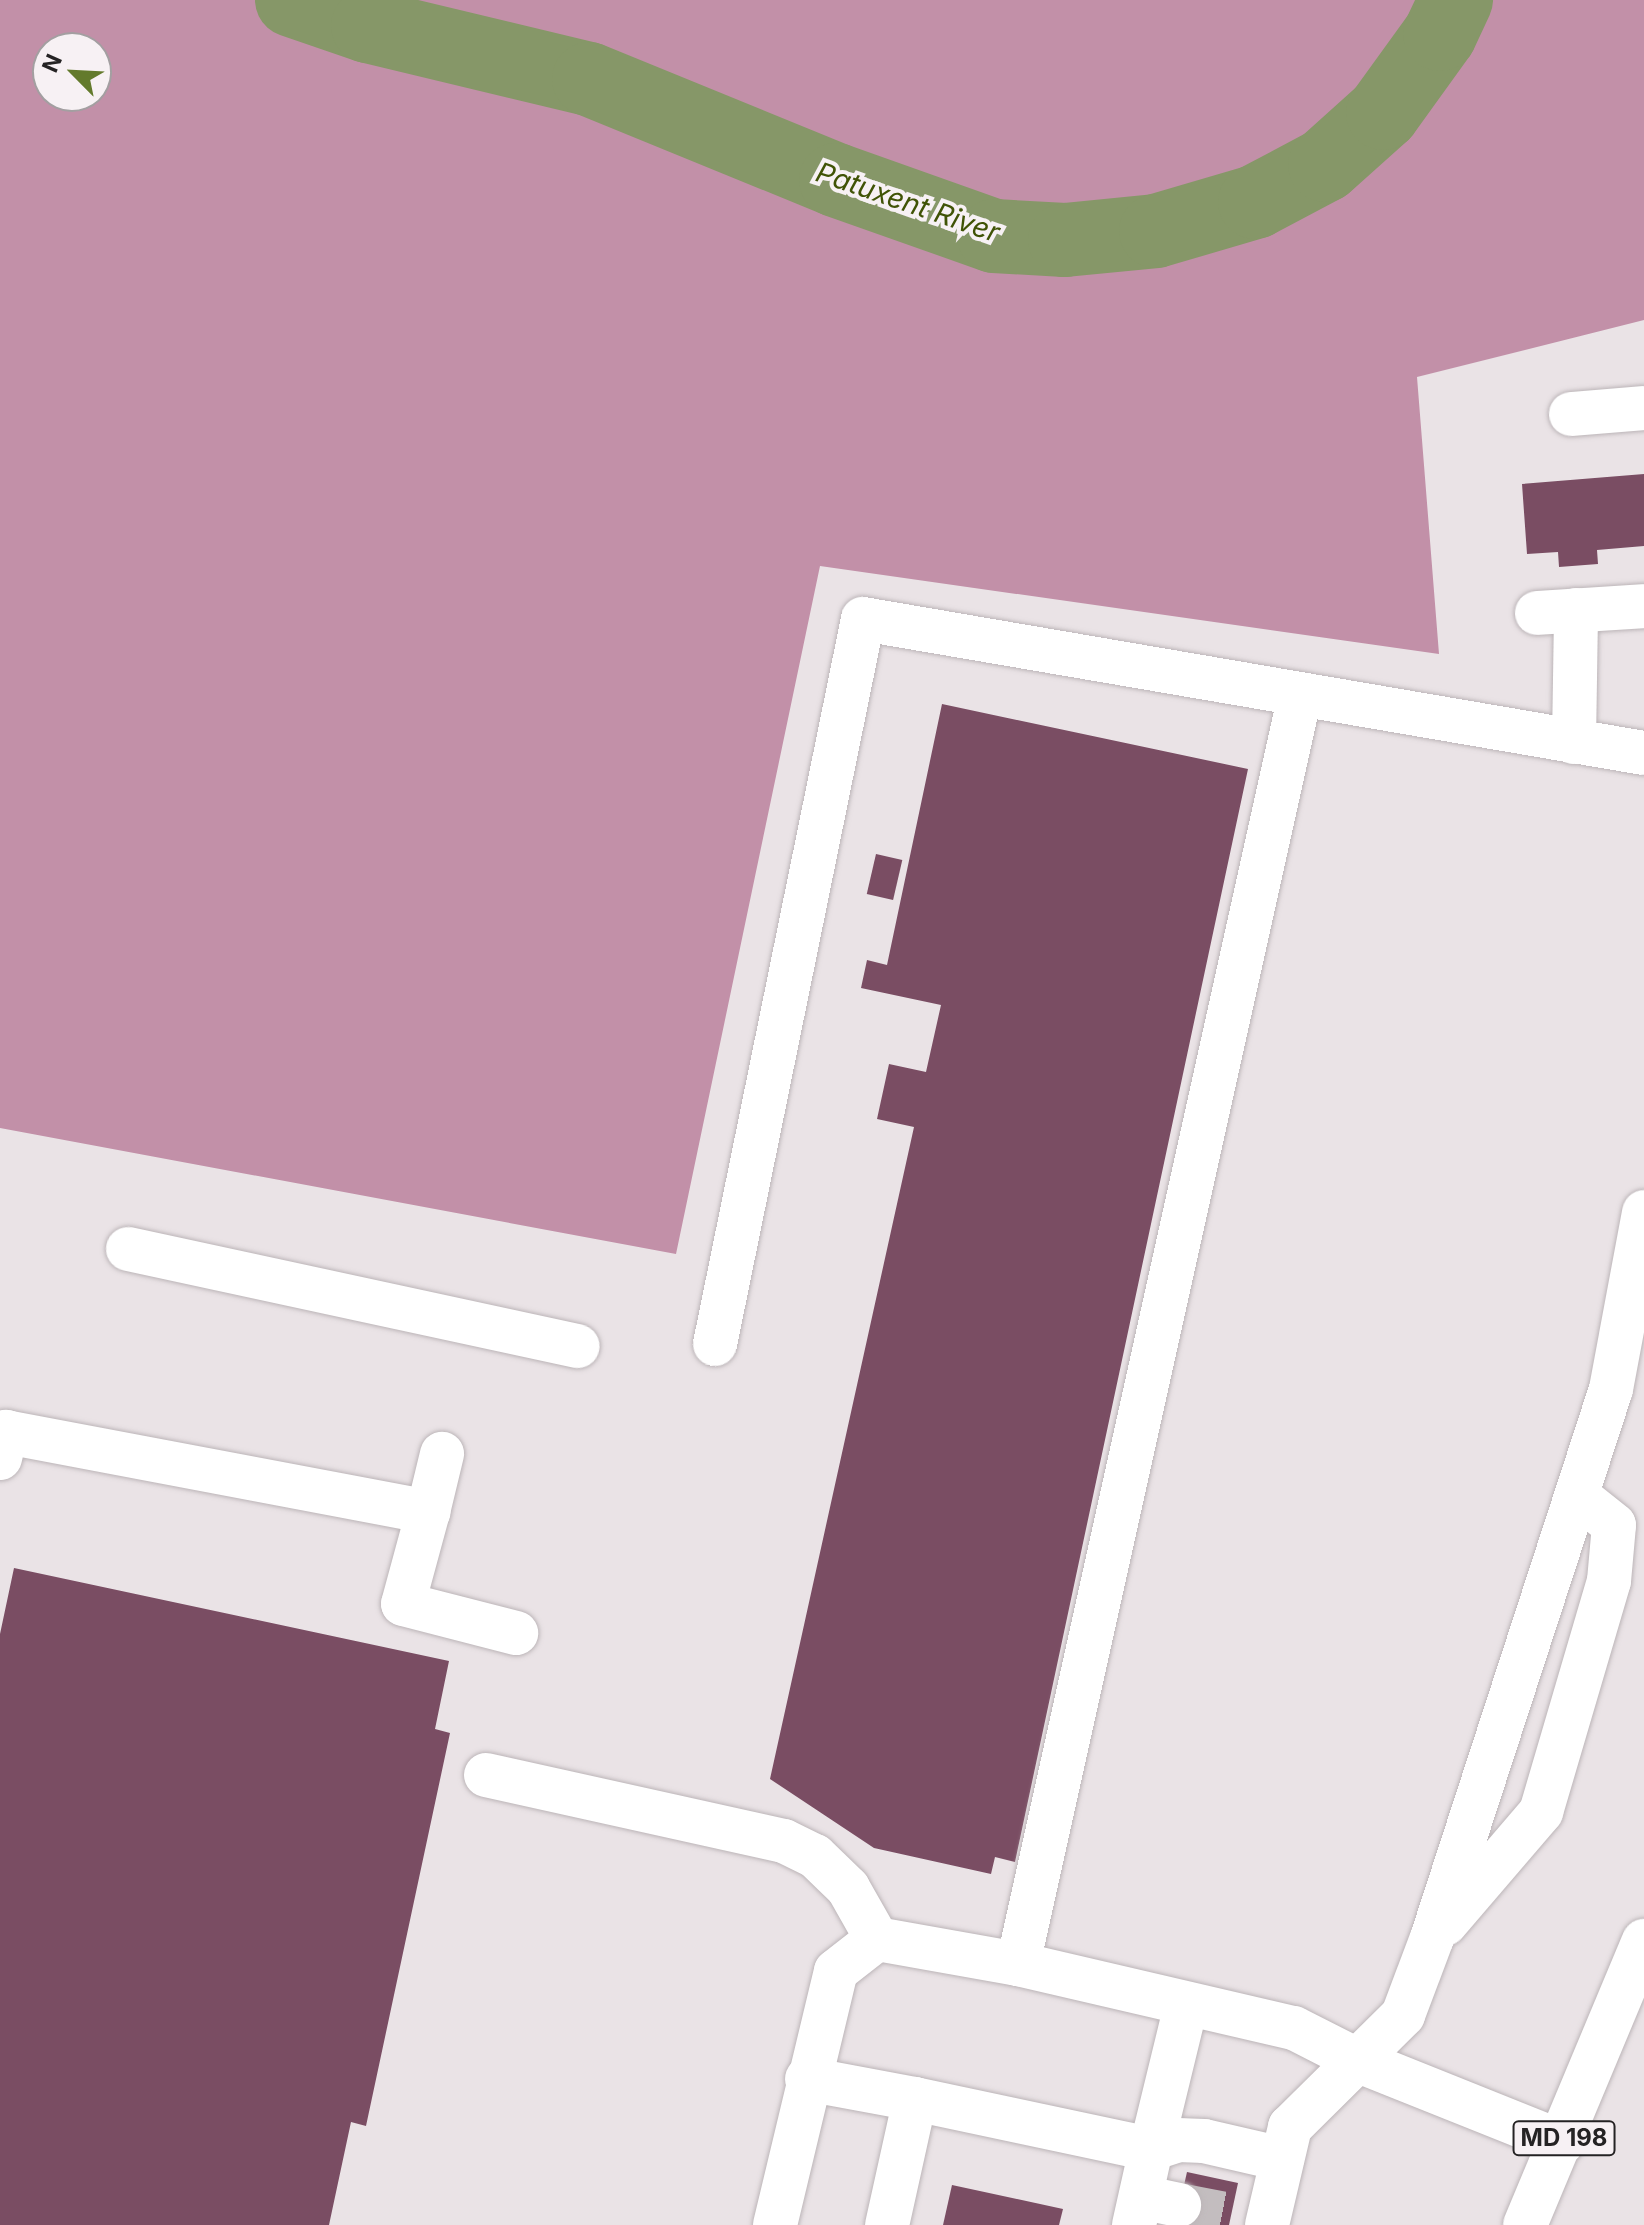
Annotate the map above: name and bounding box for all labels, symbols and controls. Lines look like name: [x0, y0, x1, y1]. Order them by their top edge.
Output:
north arrow: [32, 32, 112, 112]
text: N: [37, 50, 67, 76]
water label: Patuxent River: [812, 155, 1004, 249]
road number: MD 198: [1512, 2118, 1616, 2158]

